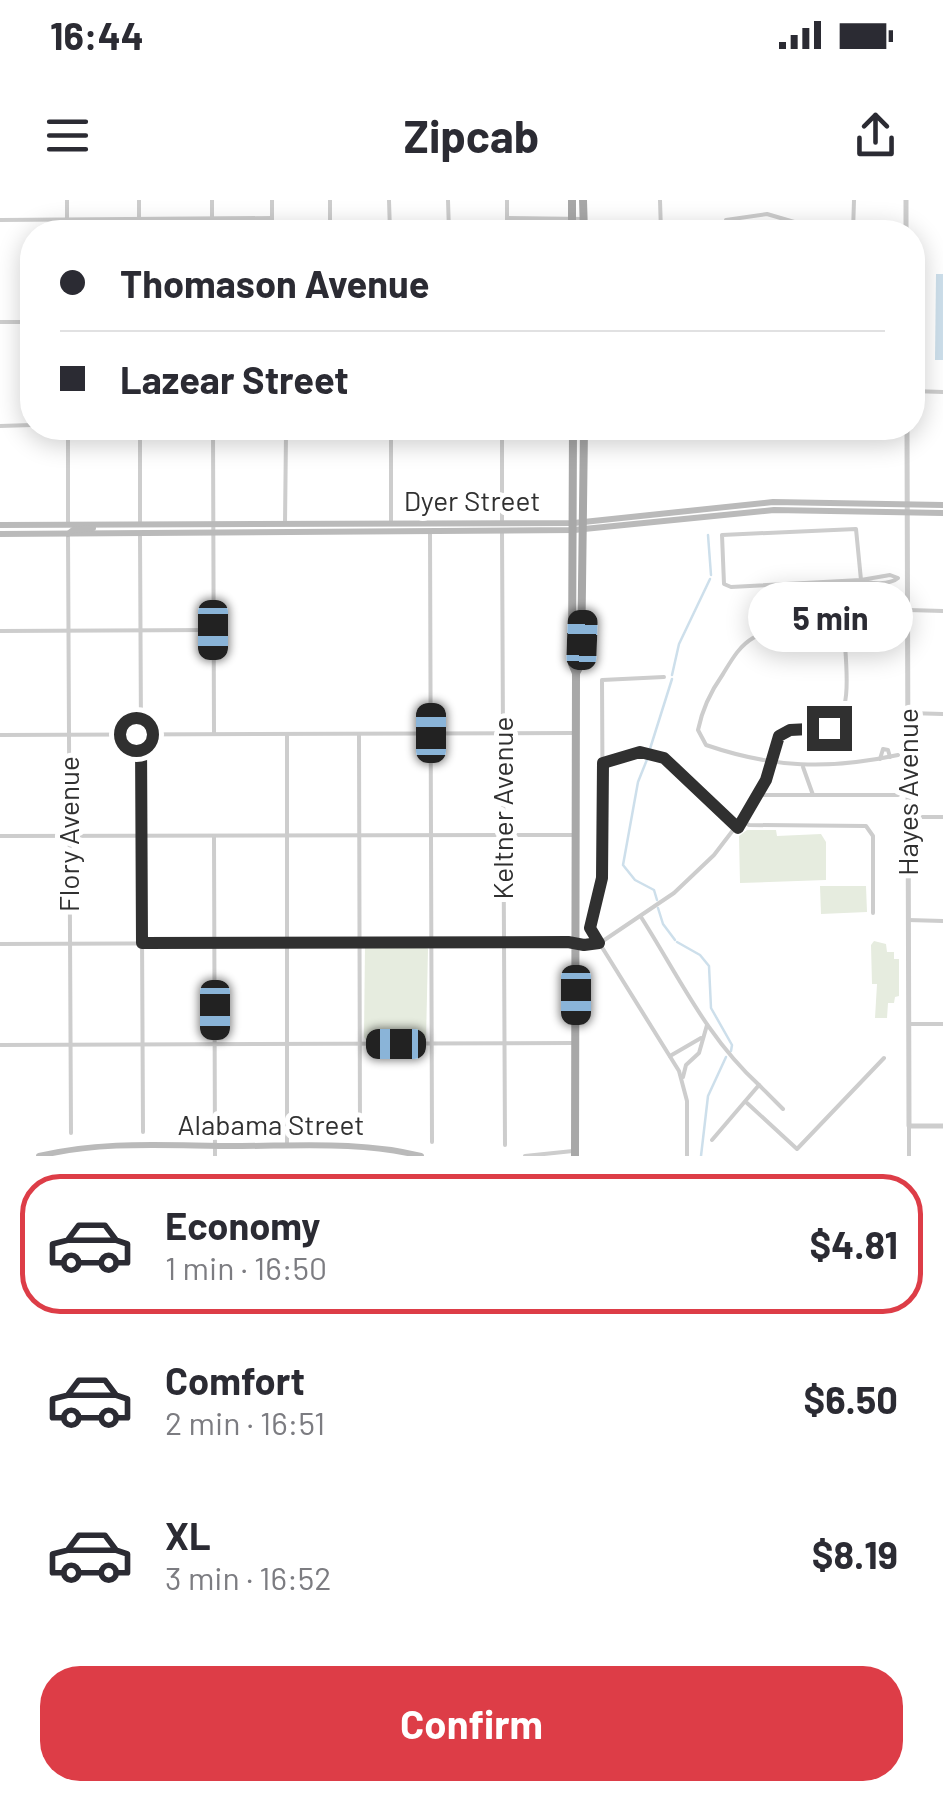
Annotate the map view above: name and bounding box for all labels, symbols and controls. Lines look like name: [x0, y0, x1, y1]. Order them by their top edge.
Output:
text: 16:44: [50, 12, 144, 58]
icon: menu: [40, 108, 95, 163]
text: Zipcab: [404, 108, 539, 162]
icon: share: [848, 108, 903, 163]
text: Thomason Avenue: [120, 260, 429, 306]
text: Lazear Street: [120, 356, 349, 402]
street label: Dyer Street: [404, 483, 540, 517]
callout: 5 min: [746, 583, 912, 653]
text: 5 min: [792, 598, 869, 636]
car: [198, 600, 228, 660]
car: [566, 609, 598, 671]
car: [416, 703, 446, 763]
route end: [807, 706, 852, 751]
street label: Hayes Avenue: [890, 708, 924, 876]
route start: [114, 712, 159, 757]
street label: Keltner Avenue: [485, 717, 519, 899]
street label: Flory Avenue: [51, 756, 85, 912]
car: [561, 965, 591, 1025]
car: [200, 980, 230, 1040]
car: [366, 1029, 426, 1059]
street label: Alabama Street: [178, 1107, 364, 1141]
icon: car: [45, 1199, 135, 1289]
text: Economy: [165, 1202, 320, 1248]
text: $4.81: [809, 1221, 898, 1267]
text: 1 min · 16:50: [165, 1248, 327, 1286]
icon: car: [45, 1354, 135, 1444]
text: Comfort: [165, 1357, 305, 1403]
text: $6.50: [803, 1376, 898, 1422]
text: 2 min · 16:51: [165, 1403, 325, 1441]
icon: car: [45, 1509, 135, 1599]
text: XL: [165, 1512, 211, 1558]
text: $8.19: [812, 1531, 898, 1577]
text: 3 min · 16:52: [165, 1558, 331, 1596]
button: Confirm: [40, 1666, 903, 1781]

